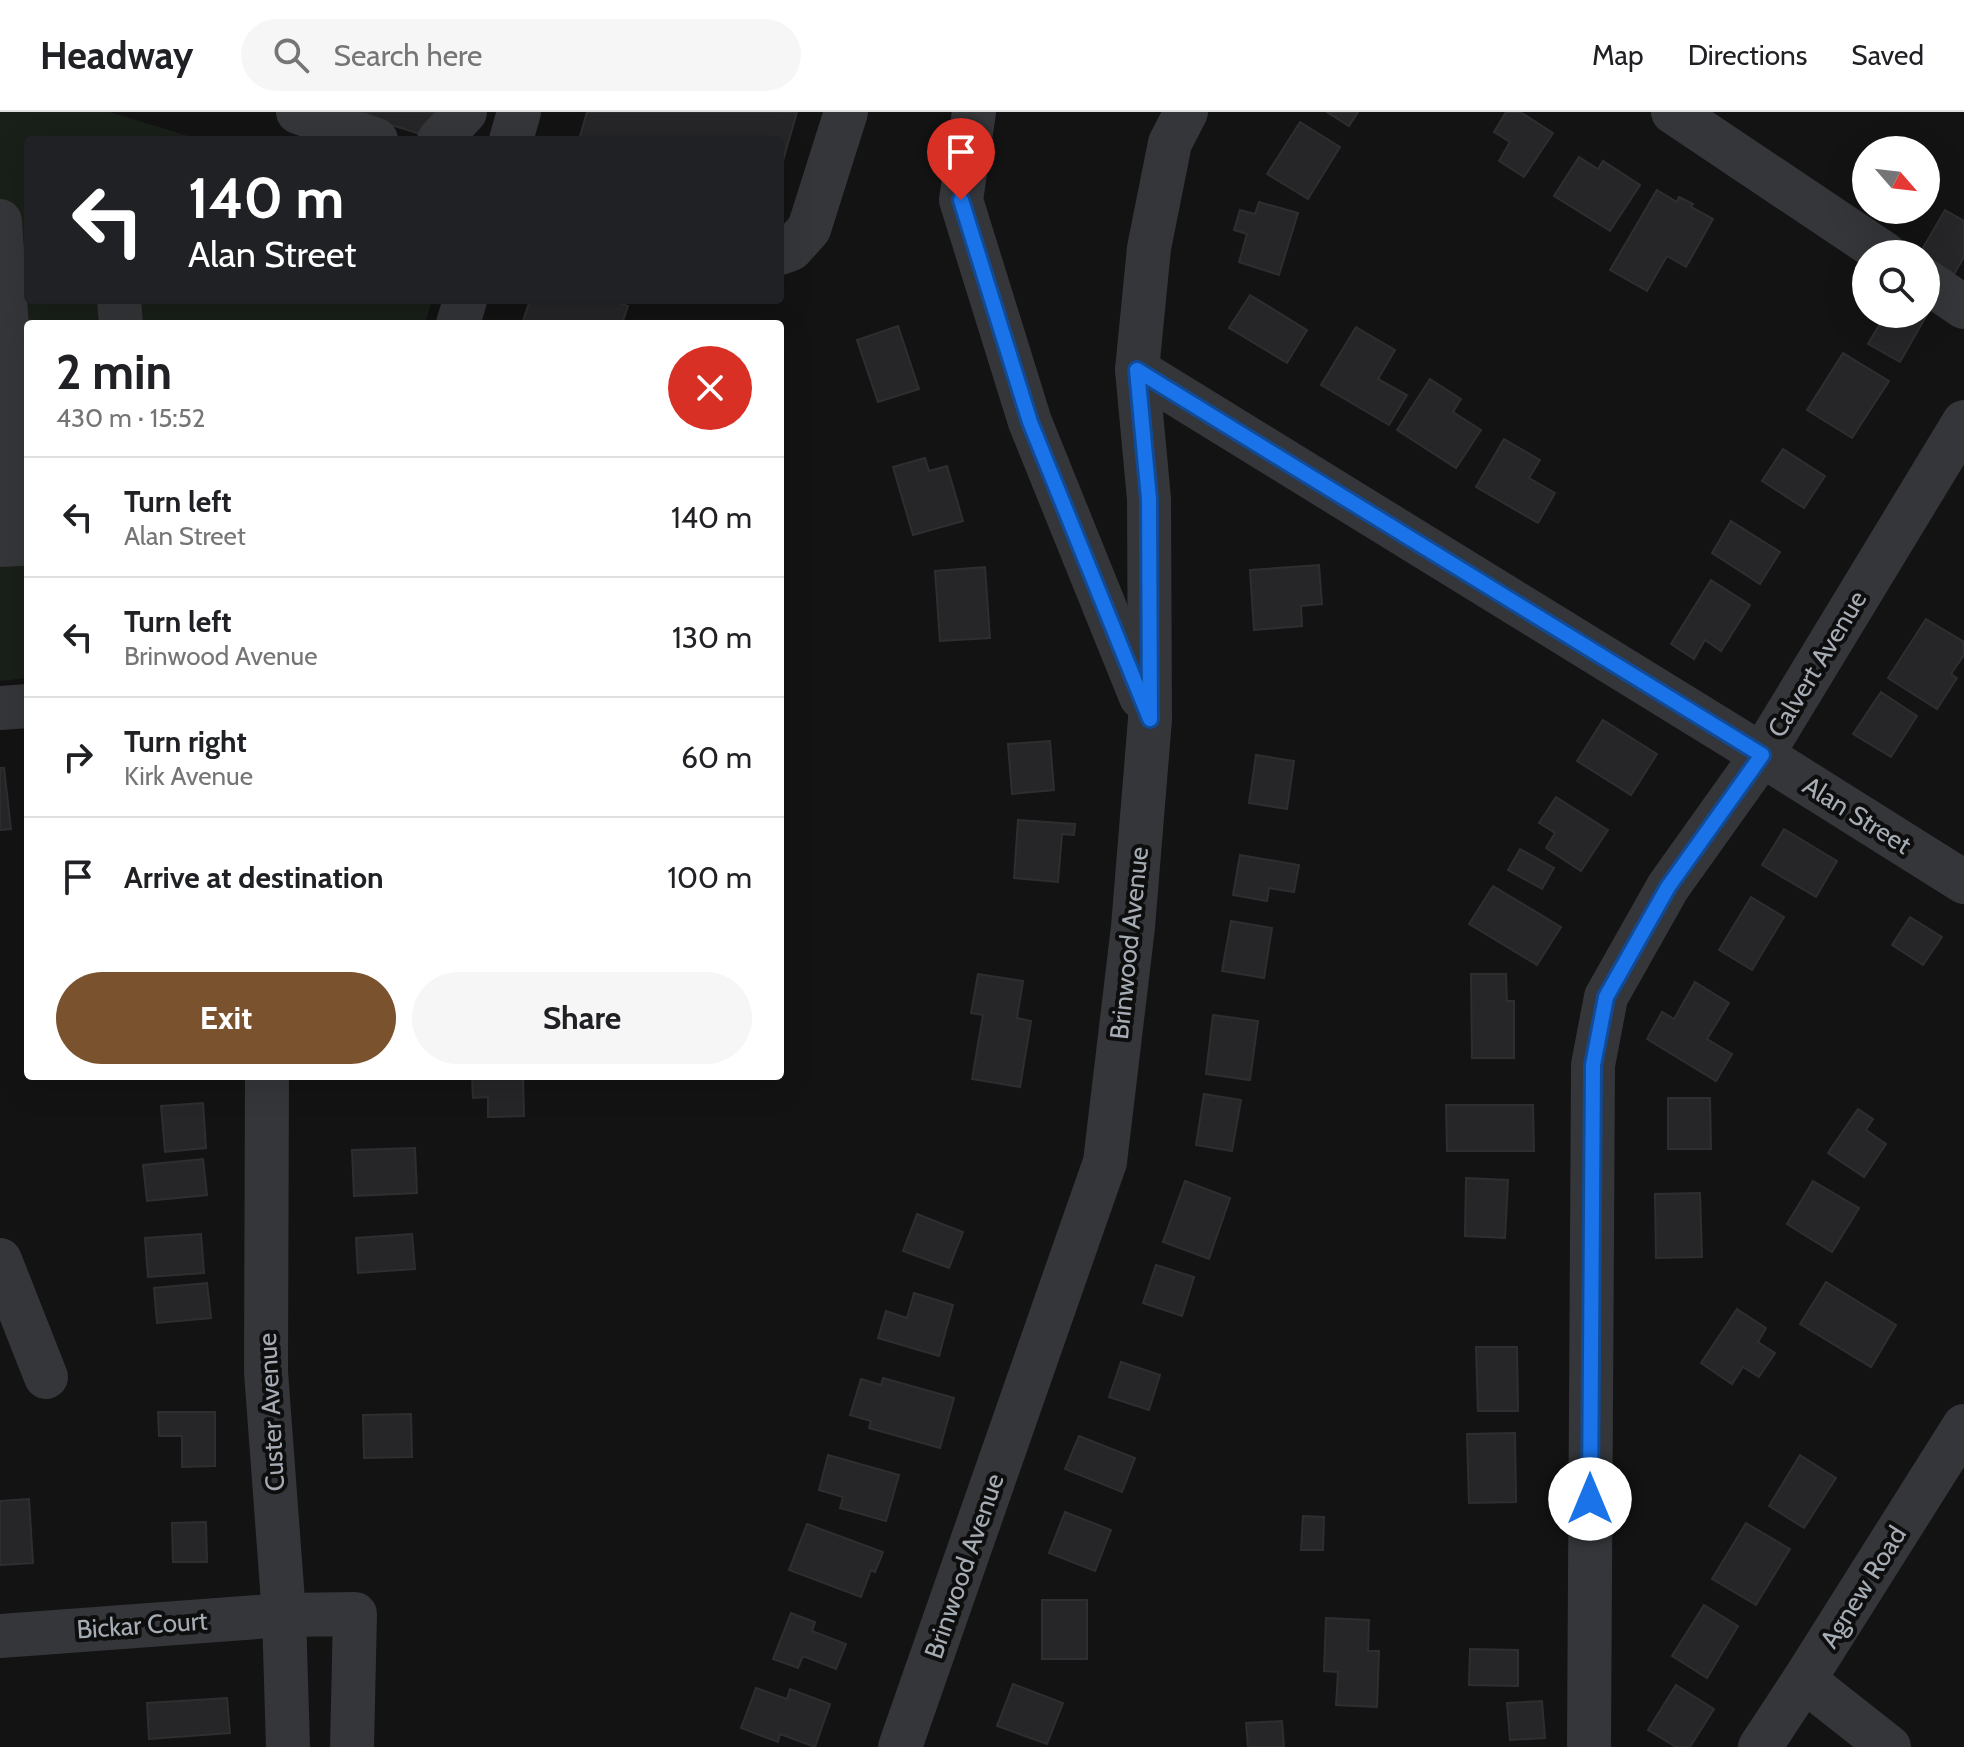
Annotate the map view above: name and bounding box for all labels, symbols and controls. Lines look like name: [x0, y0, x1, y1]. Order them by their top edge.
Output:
search box: [241, 19, 801, 91]
text: Headway: [40, 32, 193, 79]
icon: search: [269, 33, 313, 77]
text: Search here: [333, 37, 482, 74]
text: Map: [1592, 38, 1644, 72]
text: Directions: [1688, 38, 1807, 72]
text: Saved: [1851, 38, 1924, 72]
pin: [927, 118, 995, 200]
icon: arrive: [939, 130, 983, 174]
north arrow: [1852, 136, 1940, 224]
map controls: [1852, 136, 1940, 328]
text: 140 m: [188, 164, 344, 232]
icon: left: [56, 168, 160, 272]
text: Alan Street: [188, 232, 356, 276]
button: search: [1852, 240, 1940, 328]
text: 2 min: [56, 343, 172, 401]
button: close: [668, 346, 752, 430]
text: 430 m · 15:52: [56, 402, 205, 434]
text: Turn left: [124, 483, 232, 520]
icon: left: [56, 495, 100, 539]
text: 140 m: [671, 499, 752, 536]
text: Alan Street: [124, 520, 246, 552]
street label: Calvert Avenue: [1761, 585, 1873, 743]
text: Turn left: [124, 603, 232, 640]
icon: left: [56, 615, 100, 659]
text: 130 m: [672, 619, 752, 656]
text: Brinwood Avenue: [124, 640, 317, 672]
text: Turn right: [124, 723, 247, 760]
icon: right: [56, 735, 100, 779]
text: 60 m: [681, 739, 752, 776]
text: Kirk Avenue: [124, 760, 253, 792]
street label: Alan Street: [1797, 769, 1917, 861]
street label: Brinwood Avenue: [1103, 845, 1155, 1041]
icon: arrive: [56, 855, 100, 899]
text: Arrive at destination: [124, 859, 384, 896]
text: 100 m: [667, 859, 752, 896]
button: Exit: [56, 972, 396, 1064]
button: Share: [412, 972, 752, 1064]
street label: Custer Avenue: [251, 1332, 291, 1492]
position arrow: [1548, 1457, 1632, 1541]
street label: Brinwood Avenue: [917, 1469, 1011, 1663]
street label: Agnew Road: [1813, 1520, 1913, 1654]
street label: Bickar Court: [75, 1604, 209, 1646]

